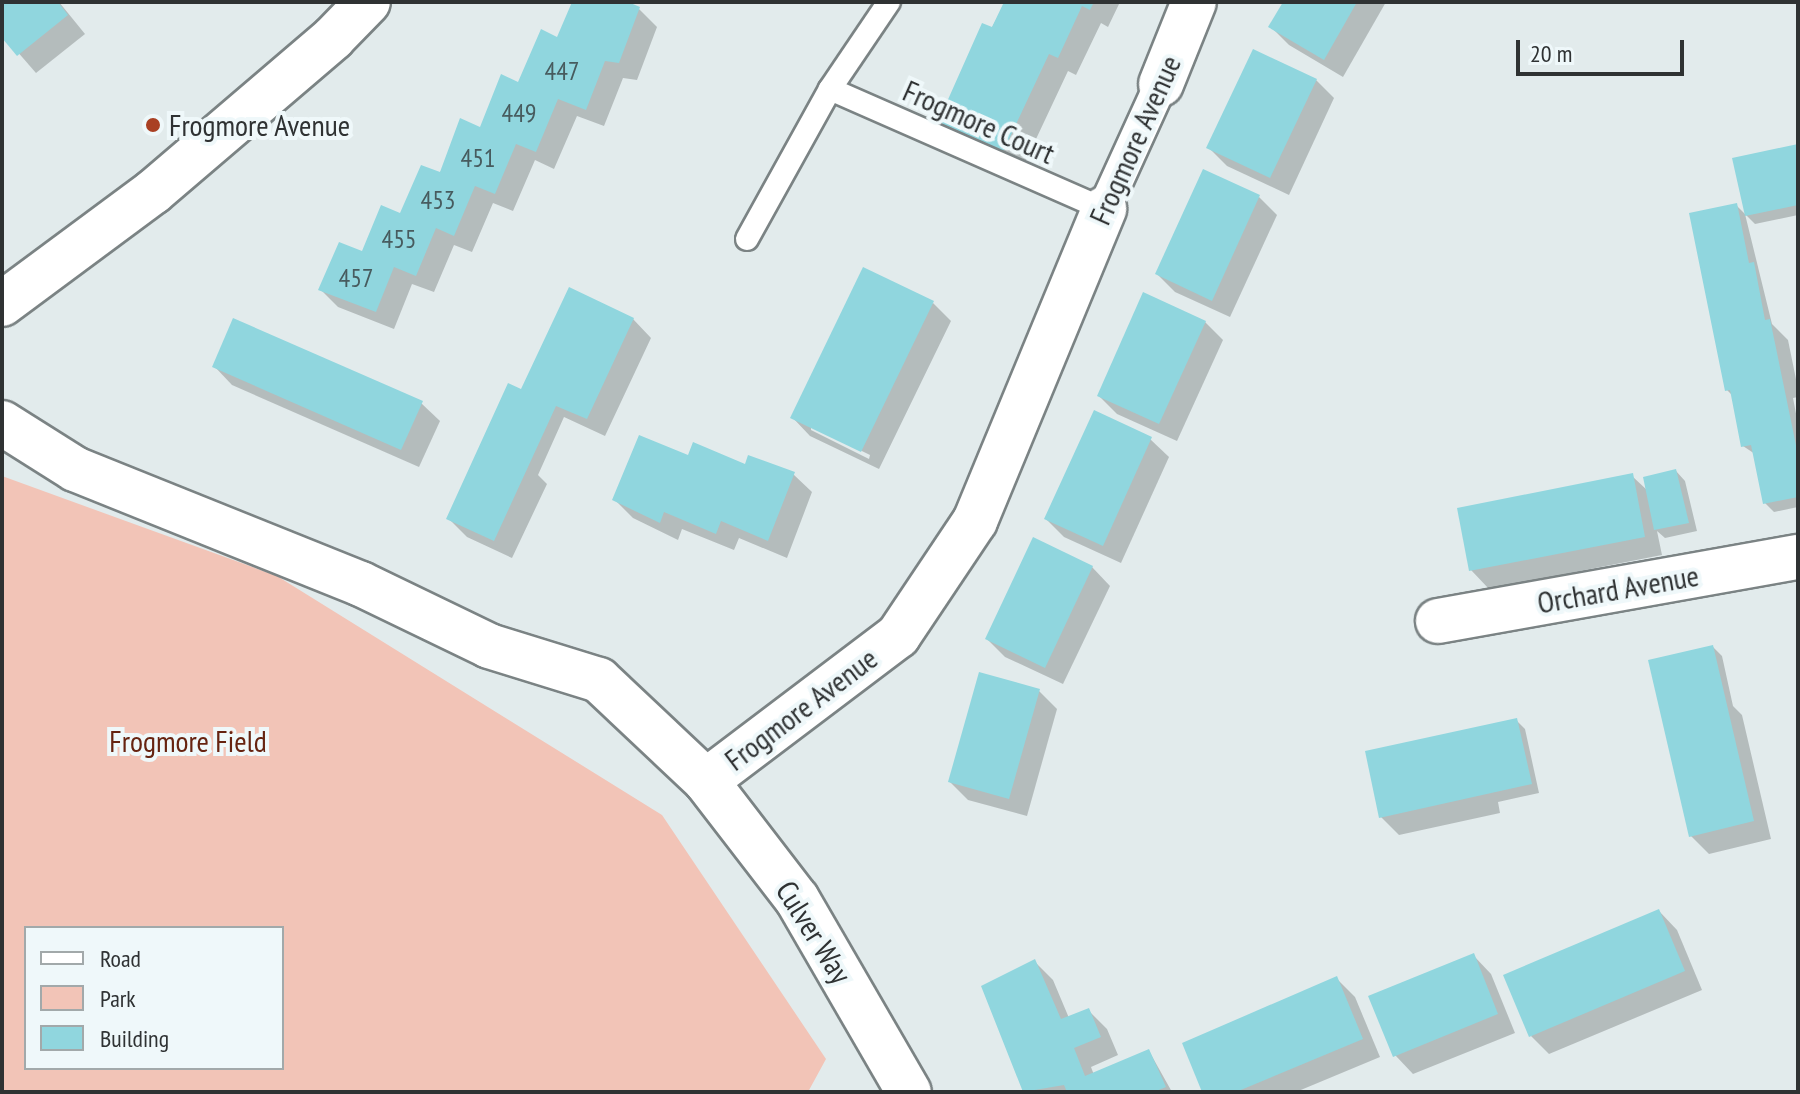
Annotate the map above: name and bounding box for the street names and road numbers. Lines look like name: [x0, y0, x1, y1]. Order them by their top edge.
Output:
street label: Frogmore Avenue: [1082, 50, 1188, 230]
street label: Frogmore Court: [898, 73, 1060, 171]
street label: Orchard Avenue: [1534, 557, 1702, 621]
street label: Frogmore Avenue: [718, 640, 884, 778]
street label: Culver Way: [768, 874, 860, 990]

